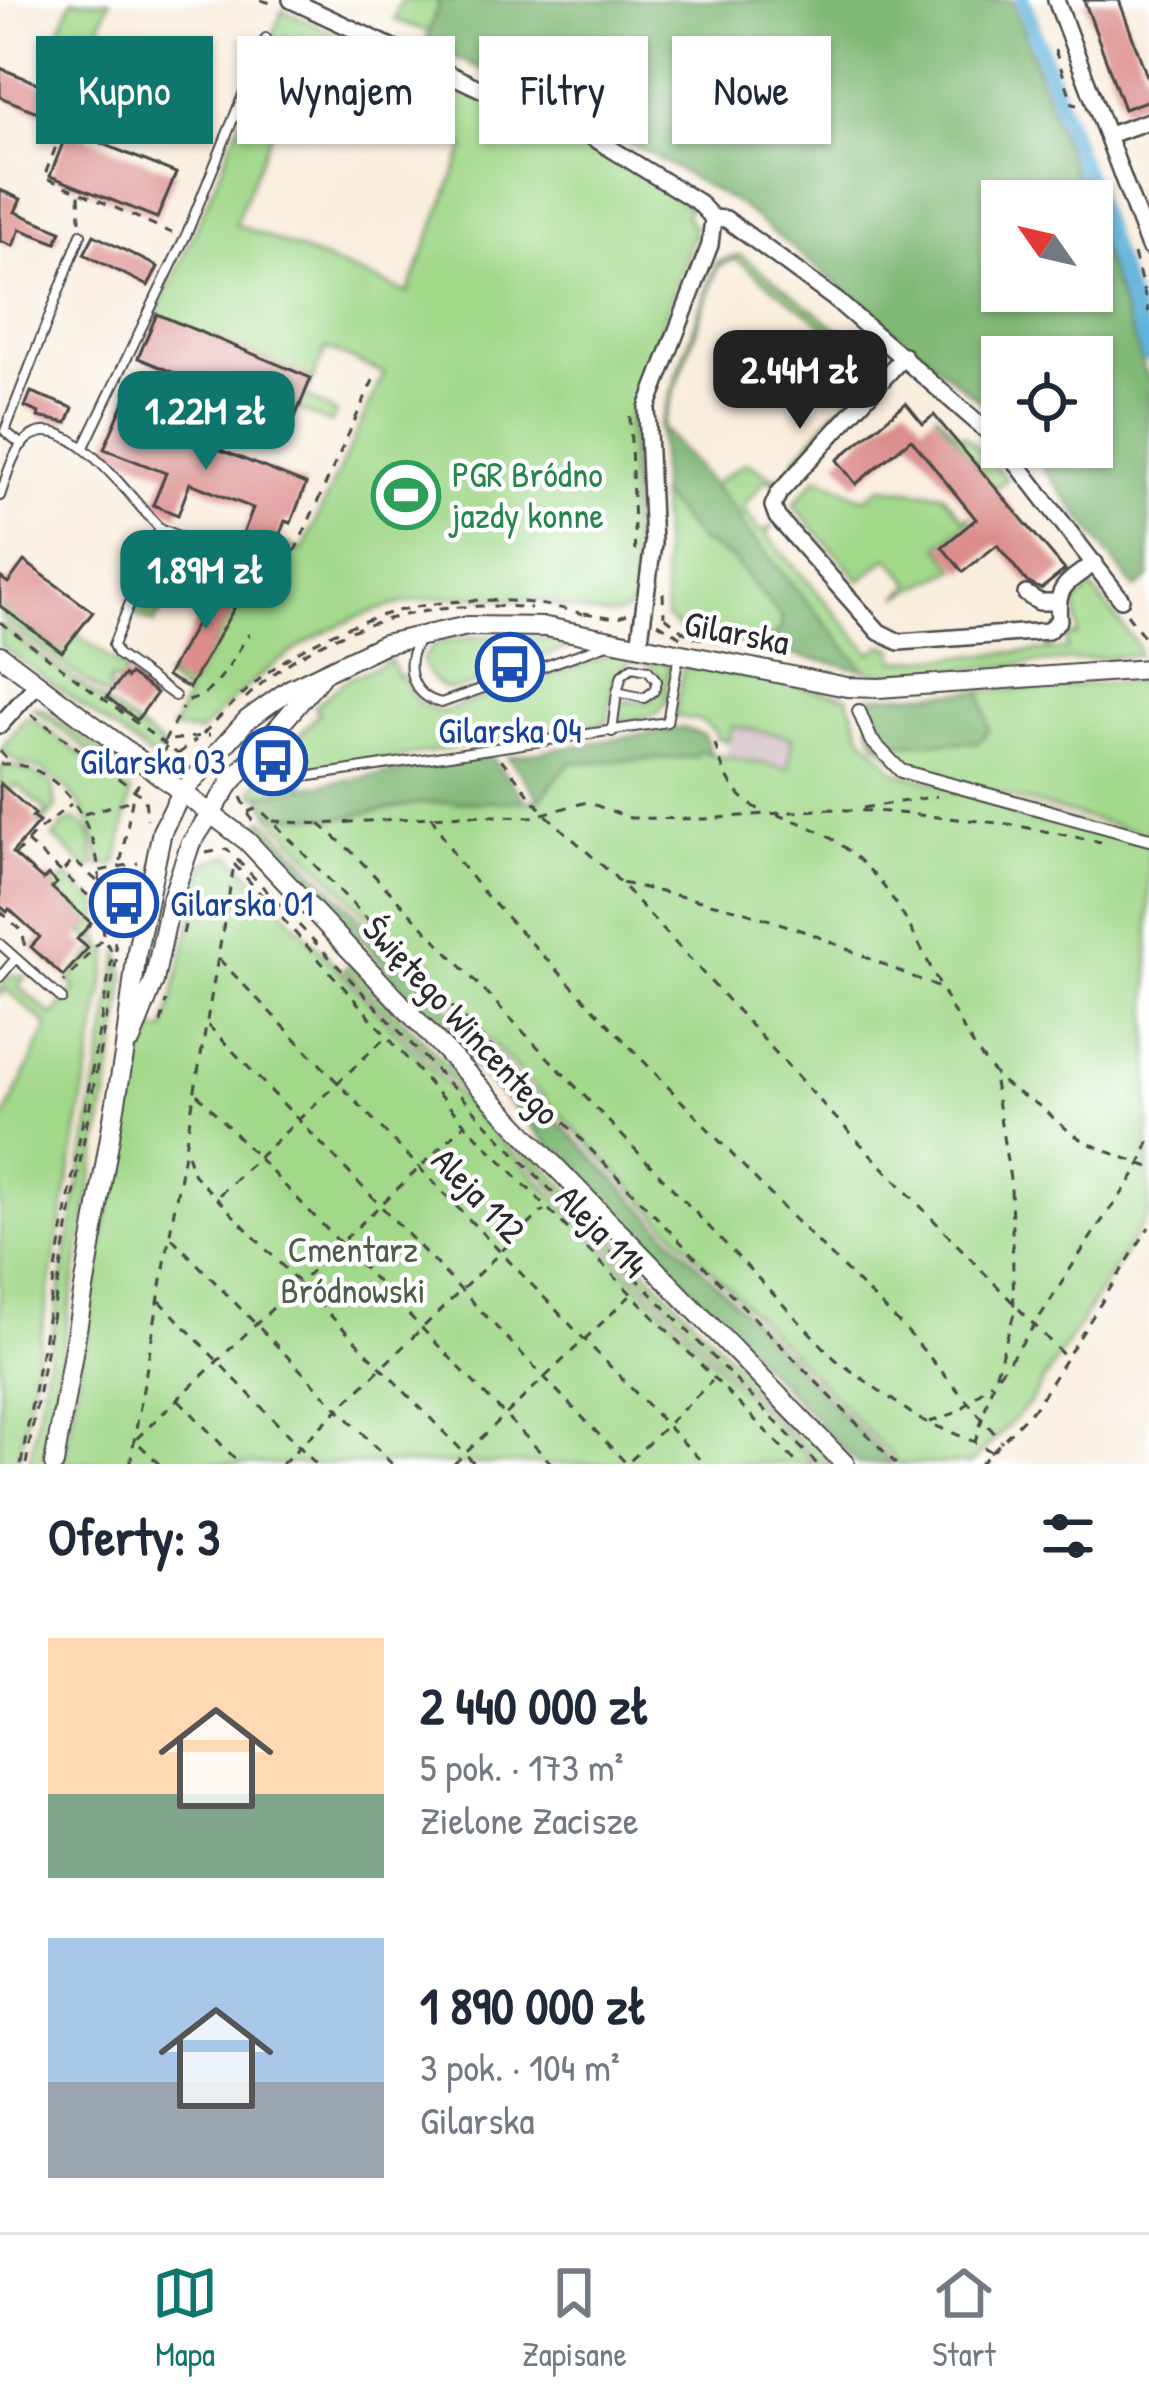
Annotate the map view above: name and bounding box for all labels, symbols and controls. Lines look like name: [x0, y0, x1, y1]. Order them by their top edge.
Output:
chip: Kupno: [36, 36, 213, 144]
chip: Wynajem: [237, 36, 455, 144]
chip: Filtry: [479, 36, 648, 144]
chip: Nowe: [672, 36, 831, 144]
north arrow: [981, 180, 1113, 312]
map controls: [981, 180, 1113, 468]
pin: 2.44M zł: [676, 330, 924, 432]
button: locate: [981, 336, 1113, 468]
text: 2.44M zł: [740, 342, 860, 395]
pin: 1.22M zł: [82, 371, 330, 473]
text: 1.22M zł: [145, 383, 267, 436]
place label: PGR Bródno jazdy konne: [448, 449, 604, 539]
sports icon: PGR Bródno jazdy konne: [371, 460, 441, 530]
pin: 1.89M zł: [82, 530, 330, 632]
text: 1.89M zł: [147, 542, 265, 595]
street label: Gilarska: [680, 597, 794, 666]
bus stop icon: Gilarska 04: [475, 632, 545, 702]
place label: Gilarska 04: [438, 705, 582, 754]
bus stop icon: Gilarska 03: [238, 726, 308, 796]
place label: Gilarska 03: [80, 736, 226, 785]
bus stop icon: Gilarska 01: [89, 868, 159, 938]
place label: Gilarska 01: [170, 878, 313, 927]
street label: Świętego Wincentego: [353, 904, 572, 1135]
street label: Aleja 112: [422, 1136, 537, 1253]
street label: Aleja 114: [546, 1173, 659, 1288]
park label: Cmentarz Bródnowski: [281, 1224, 425, 1314]
text: Oferty: 3: [48, 1502, 220, 1571]
icon: filters: [1035, 1503, 1101, 1569]
text: 2 440 000 zł: [420, 1671, 650, 1740]
icon: home: [144, 1686, 288, 1830]
text: 5 pok. · 173 m²: [420, 1740, 624, 1793]
text: Zielone Zacisze: [420, 1793, 638, 1846]
text: 1 890 000 zł: [420, 1971, 647, 2040]
icon: home: [144, 1986, 288, 2130]
text: 3 pok. · 104 m²: [420, 2040, 620, 2093]
text: Gilarska: [420, 2093, 535, 2146]
tab: Mapa: [152, 2260, 218, 2376]
tab: Zapisane: [522, 2260, 627, 2376]
tab: Start: [931, 2260, 997, 2376]

